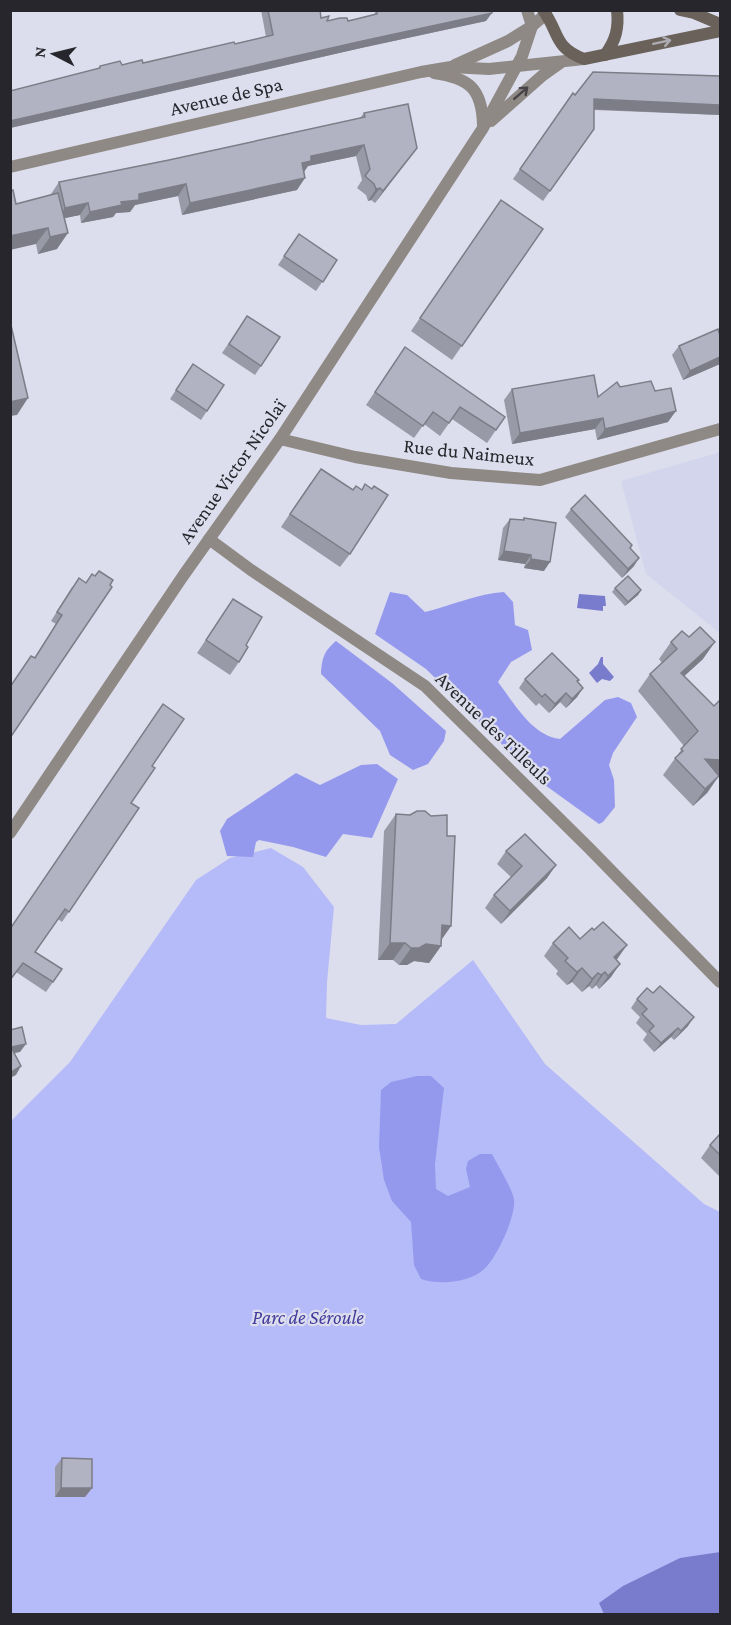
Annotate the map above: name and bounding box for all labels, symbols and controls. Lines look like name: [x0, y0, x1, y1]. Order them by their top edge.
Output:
north arrow: [24, 24, 84, 84]
one-way arrow: [652, 36, 672, 47]
text: N: [31, 46, 49, 59]
street label: Avenue de Spa: [168, 72, 285, 121]
one-way arrow: [513, 86, 528, 100]
street label: Avenue Victor Nicolaï: [174, 394, 290, 547]
street label: Rue du Naimeux: [403, 434, 536, 470]
street label: Avenue des Tilleuls: [431, 667, 557, 789]
park label: Parc de Séroule: [252, 1306, 364, 1328]

